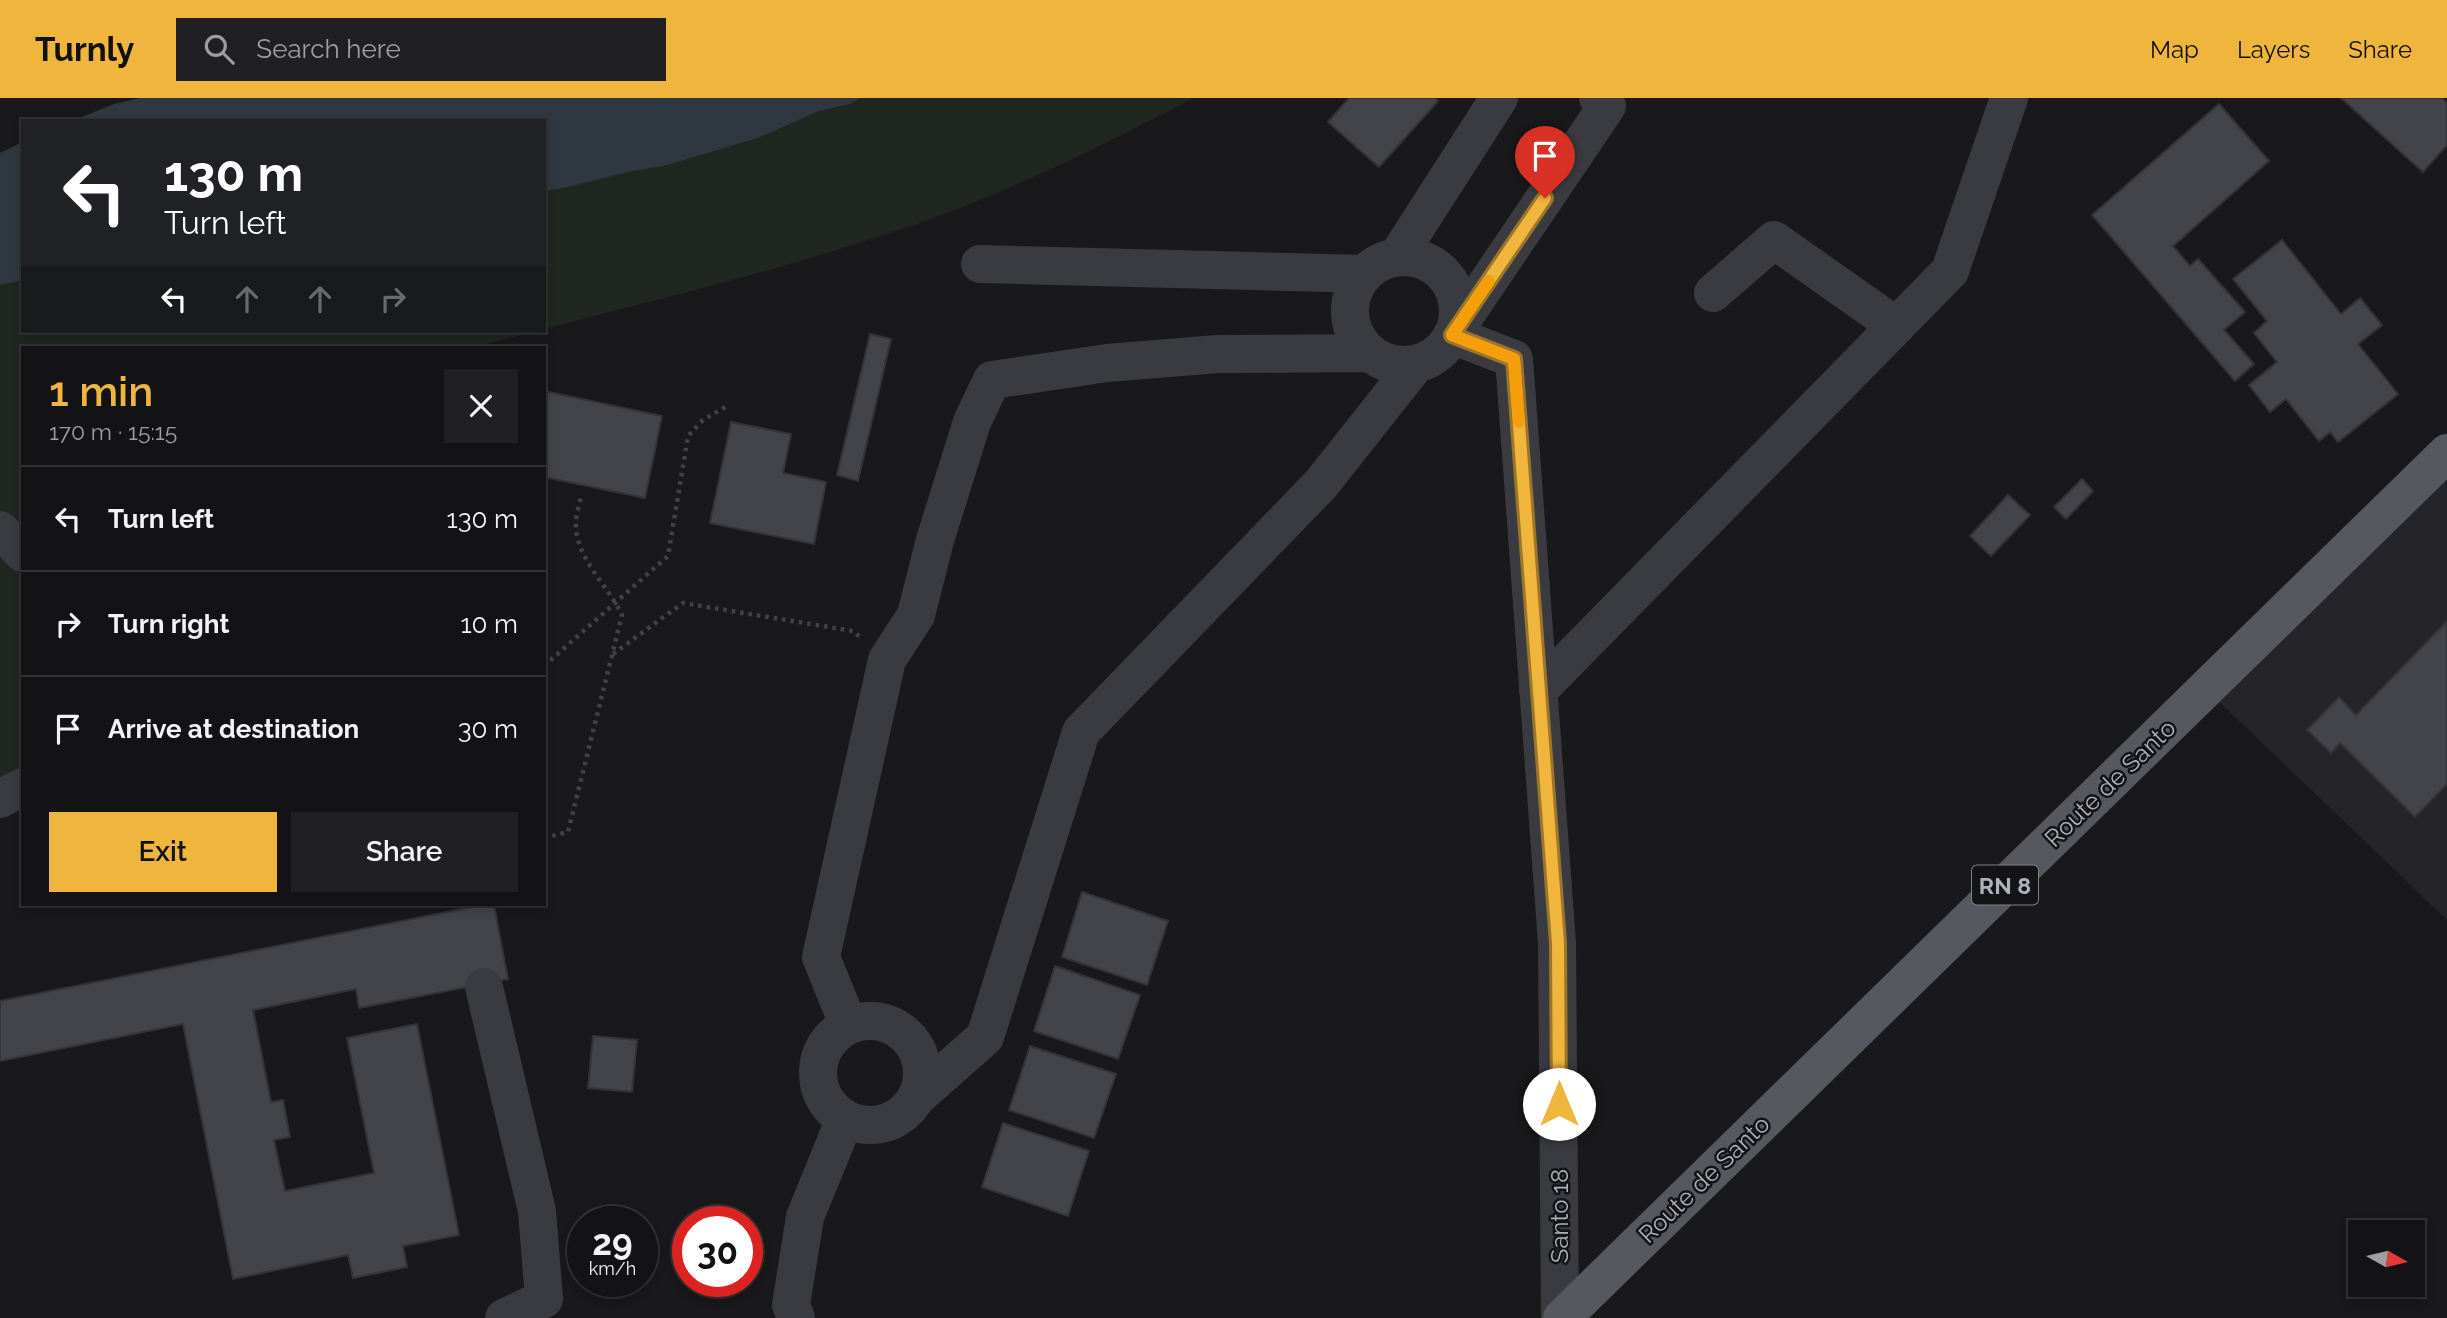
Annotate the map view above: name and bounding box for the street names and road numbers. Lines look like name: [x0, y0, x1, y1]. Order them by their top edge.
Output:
street label: Route de Santo: [2039, 713, 2181, 853]
road number: RN 8: [1972, 866, 2038, 904]
street label: Route de Santo: [1633, 1109, 1775, 1249]
street label: Santo 18: [1545, 1169, 1574, 1263]

